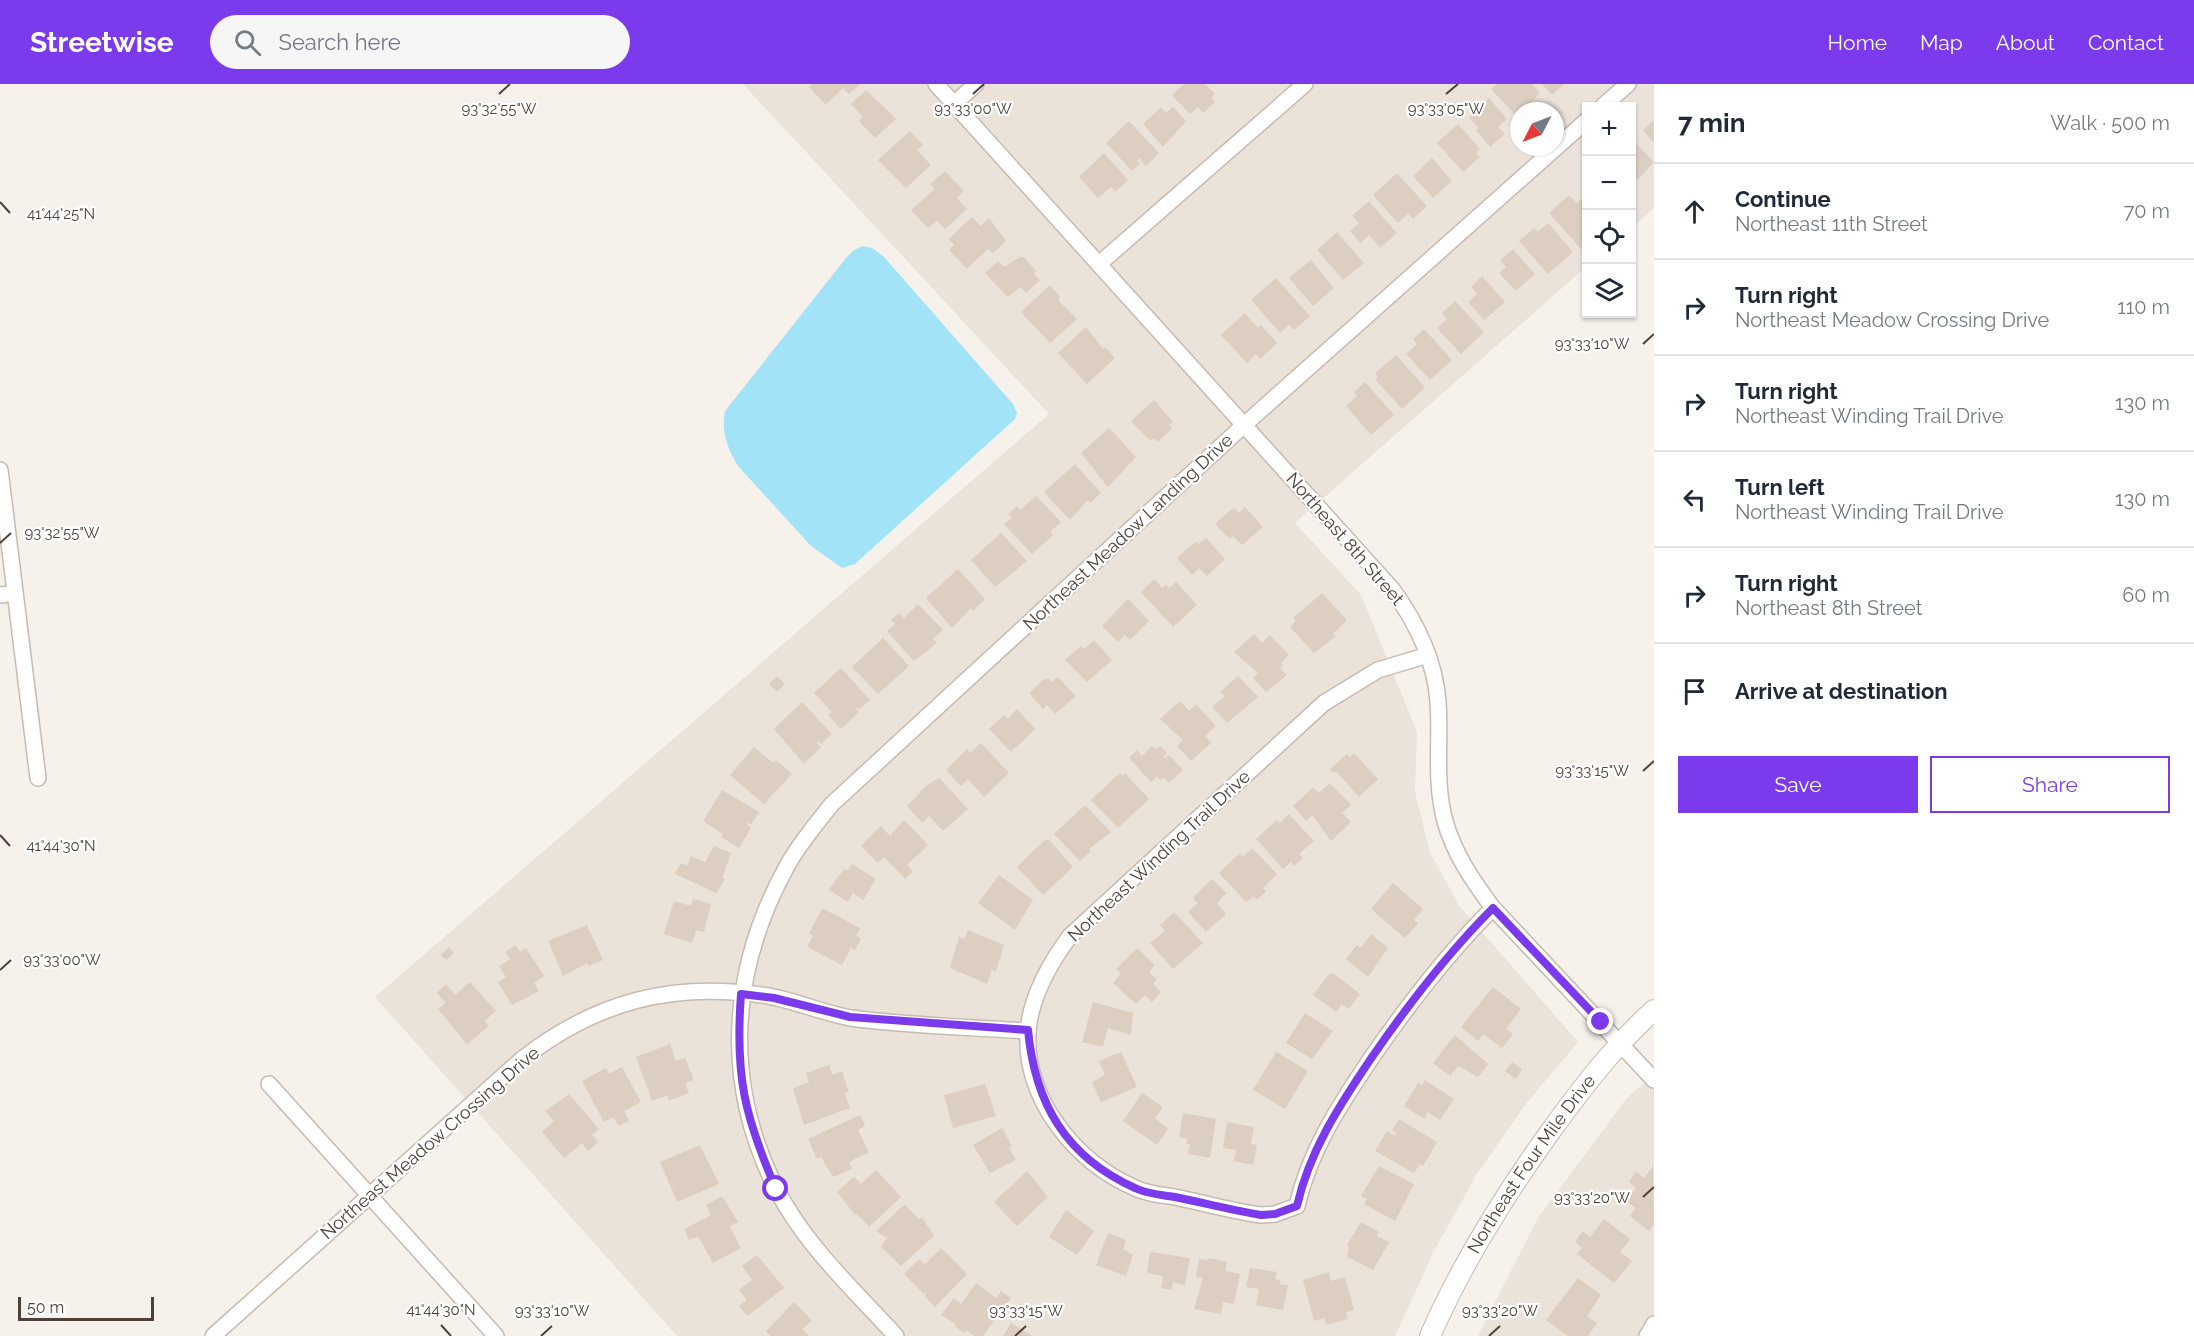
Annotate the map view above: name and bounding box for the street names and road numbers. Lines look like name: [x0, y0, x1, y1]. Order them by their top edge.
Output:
street label: Northeast Meadow Landing Drive: [1019, 429, 1237, 634]
street label: Northeast 8th Street: [1282, 468, 1409, 609]
street label: Northeast Winding Trail Drive: [1063, 765, 1255, 946]
street label: Northeast Meadow Crossing Drive: [316, 1042, 544, 1243]
street label: Northeast Four Mile Drive: [1463, 1070, 1600, 1257]

